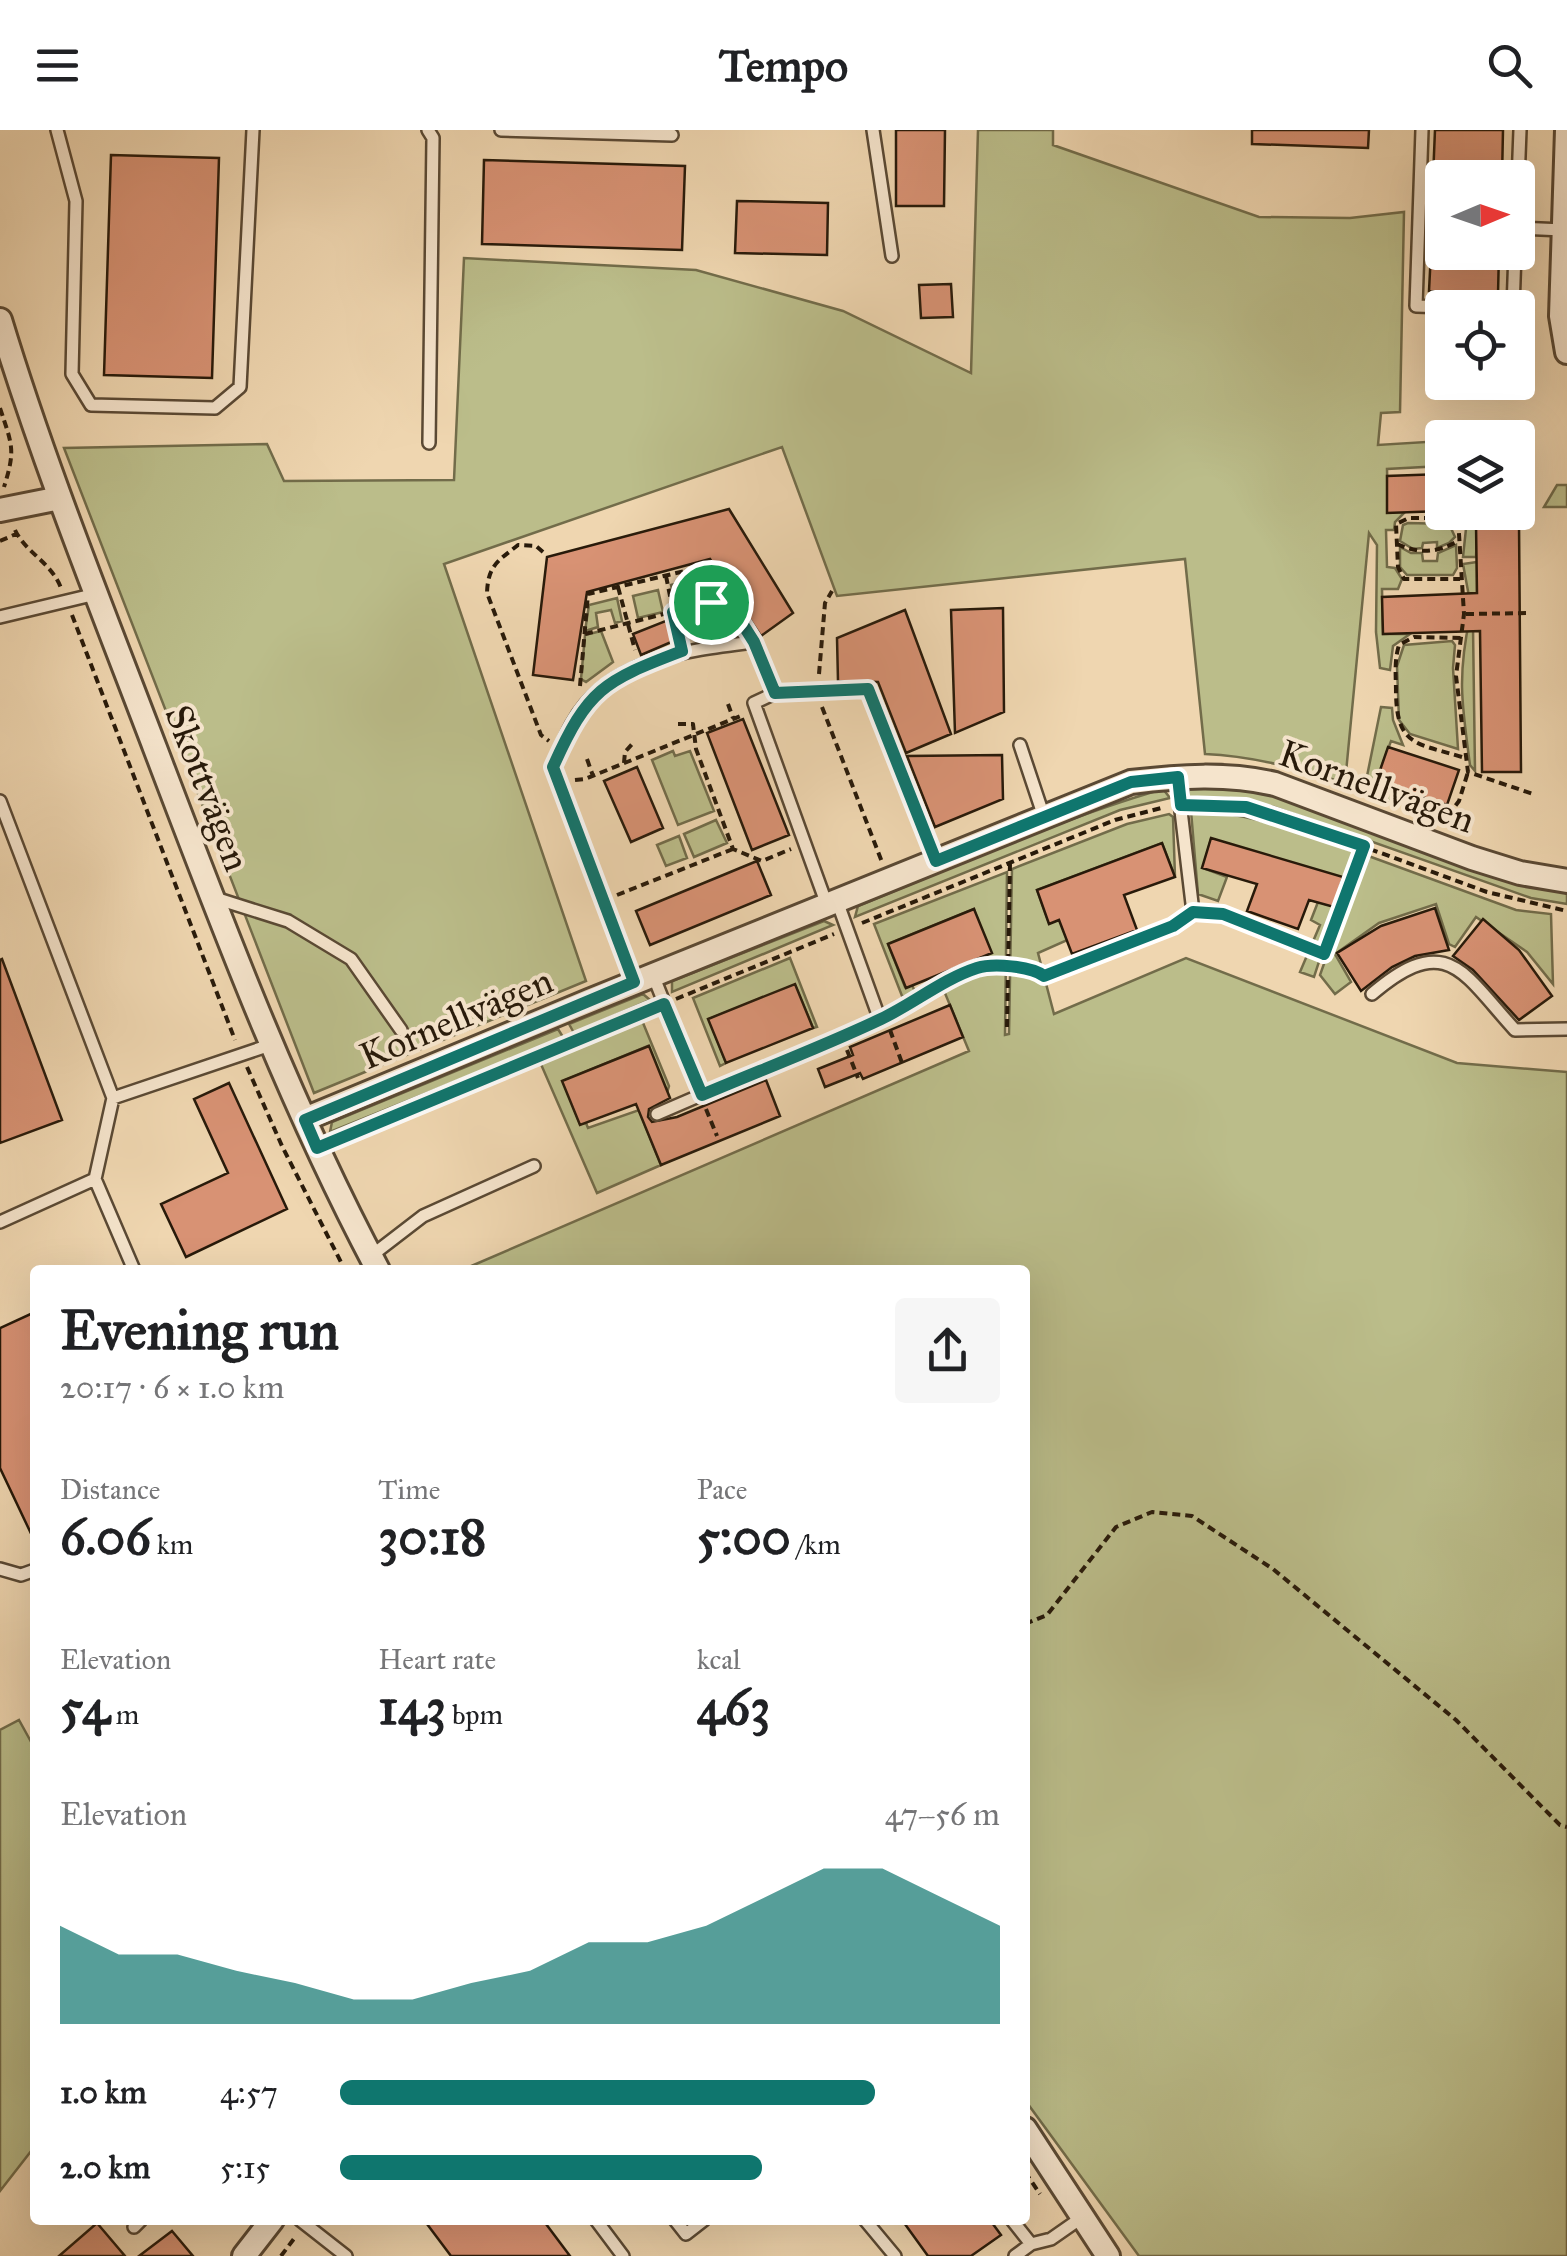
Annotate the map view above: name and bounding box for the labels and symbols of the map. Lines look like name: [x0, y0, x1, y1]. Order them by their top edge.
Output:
north arrow: [1425, 160, 1535, 270]
pin: [669, 560, 754, 645]
street label: Skottvägen: [155, 699, 261, 877]
street label: Kornellvägen: [1273, 729, 1481, 843]
street label: Kornellvägen: [353, 957, 559, 1079]

